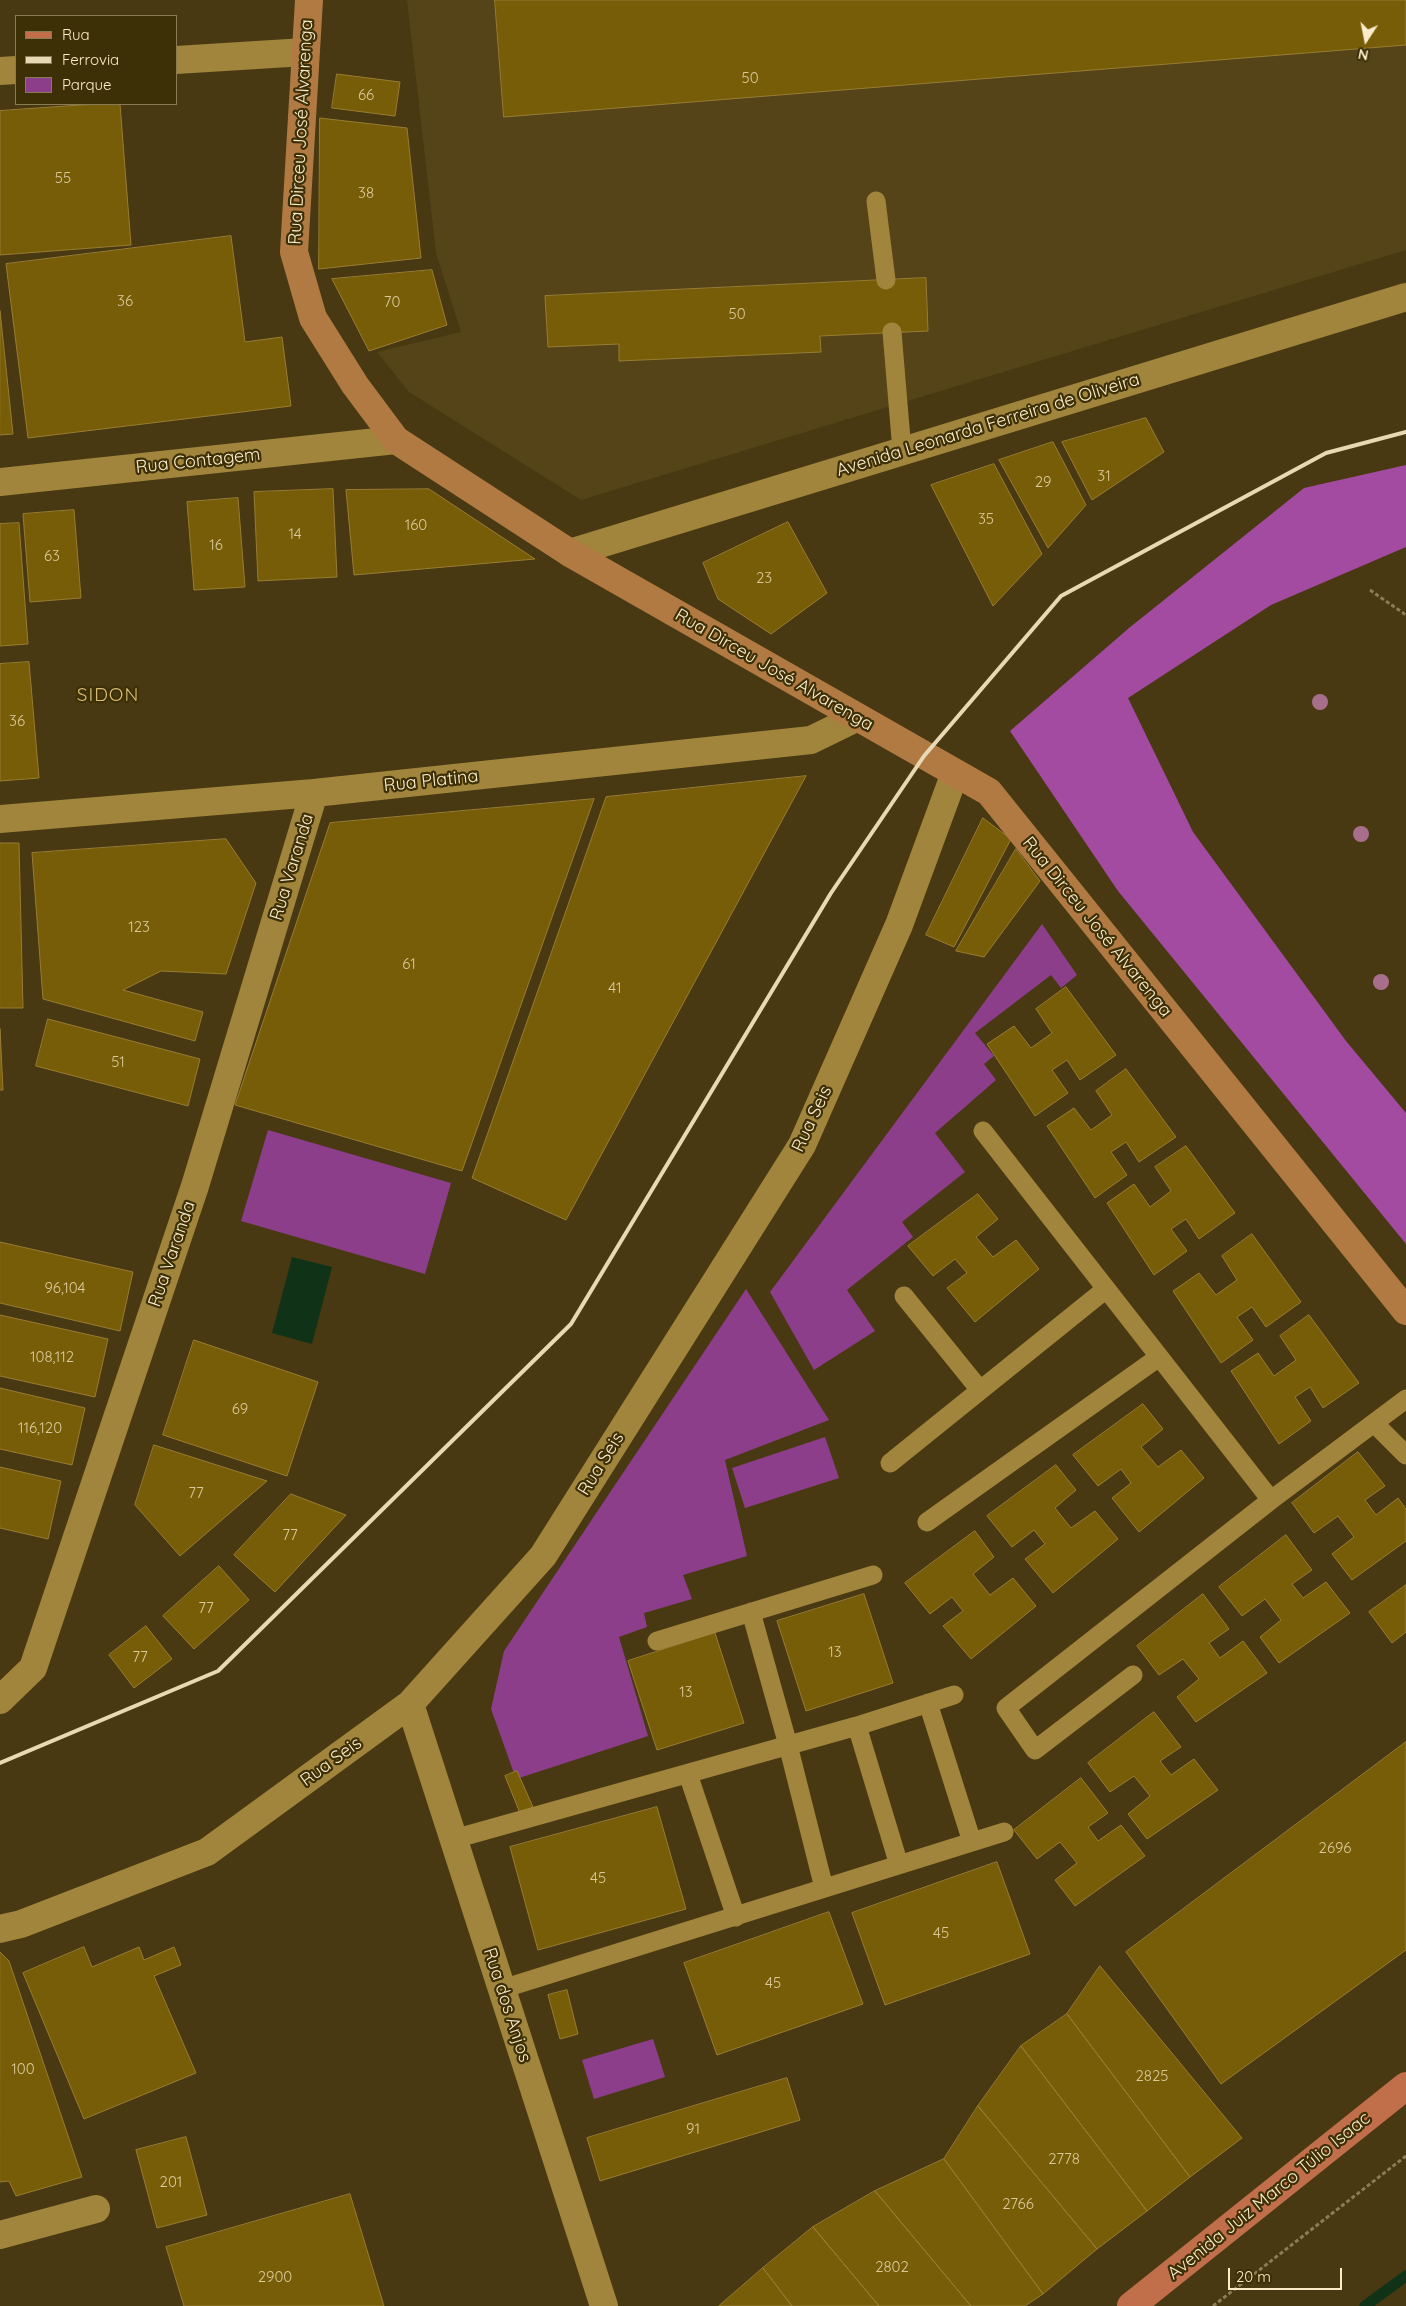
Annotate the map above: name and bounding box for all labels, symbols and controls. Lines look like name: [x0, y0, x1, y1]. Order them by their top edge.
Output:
legend: [15, 15, 178, 105]
north arrow: [1341, 15, 1391, 65]
street label: Rua Dirceu José Alvarenga: [284, 19, 318, 245]
text: Rua: [62, 25, 90, 44]
text: N: [1356, 45, 1370, 65]
text: Ferrovia: [62, 50, 119, 69]
house number: 50: [741, 69, 759, 87]
text: Parque: [62, 75, 112, 94]
house number: 66: [358, 86, 374, 104]
house number: 55: [55, 169, 71, 187]
house number: 38: [358, 184, 374, 202]
house number: 36: [117, 292, 133, 310]
house number: 70: [384, 293, 400, 311]
house number: 50: [728, 305, 746, 323]
street label: Avenida Leonarda Ferreira de Oliveira: [834, 368, 1142, 482]
street label: Rua Contagem: [134, 444, 262, 478]
house number: 31: [1097, 467, 1111, 485]
house number: 29: [1035, 473, 1051, 491]
house number: 35: [978, 510, 994, 528]
house number: 160: [405, 516, 427, 534]
house number: 14: [288, 525, 302, 543]
house number: 16: [209, 536, 223, 554]
house number: 63: [44, 547, 60, 565]
house number: 23: [756, 569, 772, 587]
street label: Rua Dirceu José Alvarenga: [671, 604, 877, 736]
district label: SIDON: [76, 684, 140, 706]
house number: 36: [9, 712, 25, 730]
street label: Rua Platina: [383, 765, 479, 797]
street label: Rua Varanda: [266, 811, 318, 923]
street label: Rua Dirceu José Alvarenga: [1018, 833, 1176, 1021]
house number: 123: [128, 918, 150, 936]
house number: 61: [402, 955, 416, 973]
house number: 41: [608, 979, 622, 997]
house number: 51: [111, 1053, 125, 1071]
street label: Rua Seis: [787, 1082, 837, 1156]
street label: Rua Varanda: [144, 1198, 200, 1310]
house number: 96,104: [44, 1279, 86, 1297]
house number: 108,112: [30, 1348, 74, 1366]
house number: 69: [232, 1400, 248, 1418]
house number: 116,120: [18, 1419, 62, 1437]
street label: Rua Seis: [573, 1428, 629, 1500]
house number: 77: [188, 1484, 204, 1502]
house number: 77: [282, 1526, 298, 1544]
house number: 77: [198, 1599, 214, 1617]
house number: 13: [828, 1643, 842, 1661]
house number: 77: [132, 1648, 148, 1666]
house number: 13: [679, 1683, 693, 1701]
street label: Rua Seis: [296, 1733, 366, 1791]
house number: 2696: [1319, 1839, 1351, 1857]
house number: 45: [590, 1869, 606, 1887]
house number: 45: [933, 1924, 949, 1942]
street label: Rua dos Anjos: [478, 1945, 536, 2065]
house number: 45: [765, 1974, 781, 1992]
house number: 100: [11, 2060, 35, 2078]
house number: 2825: [1136, 2067, 1168, 2085]
street label: Avenida Juiz Marco Túlio Isaac: [1163, 2108, 1375, 2284]
house number: 91: [686, 2120, 700, 2138]
house number: 2778: [1048, 2150, 1080, 2168]
house number: 201: [160, 2173, 182, 2191]
house number: 2766: [1002, 2195, 1034, 2213]
house number: 2802: [875, 2258, 909, 2276]
scale bar: [1231, 2258, 1345, 2290]
text: 20 m: [1236, 2267, 1271, 2286]
house number: 2900: [258, 2268, 292, 2286]

